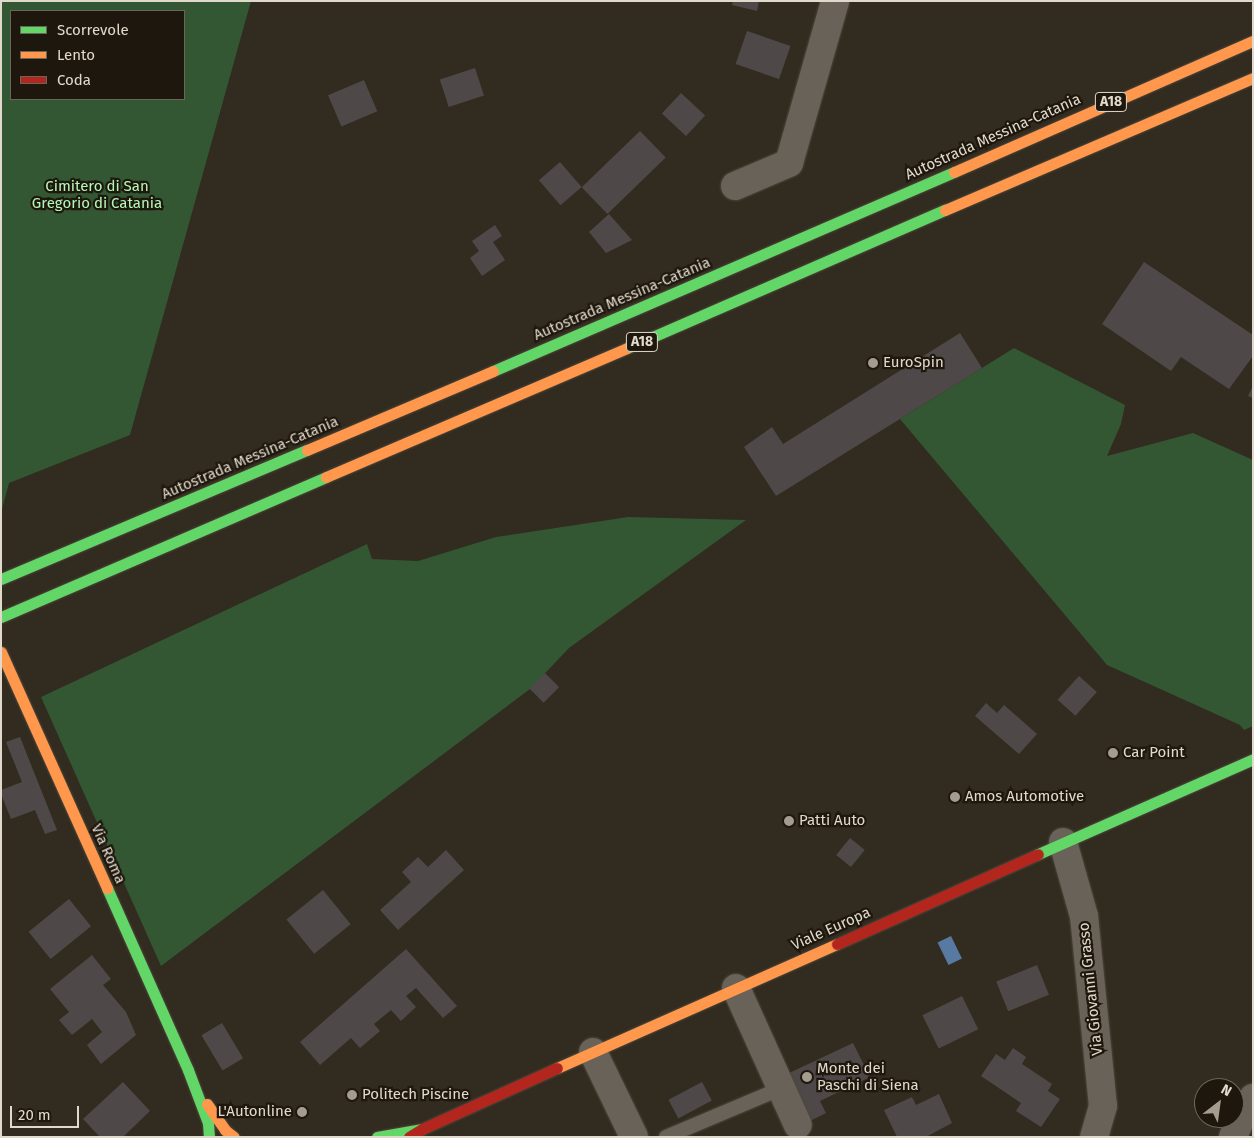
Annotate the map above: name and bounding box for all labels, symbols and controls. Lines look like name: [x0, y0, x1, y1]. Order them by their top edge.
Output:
legend: [10, 10, 185, 100]
text: Scorrevole: [57, 21, 129, 39]
text: Lento: [57, 46, 95, 64]
text: Coda: [57, 71, 91, 89]
street label: Autostrada Messina-Catania: [903, 90, 1083, 184]
road number: A18: [1095, 90, 1127, 114]
park label: Cimitero di San Gregorio di Catania: [32, 177, 162, 212]
street label: Autostrada Messina-Catania: [531, 254, 713, 344]
road number: A18: [626, 331, 658, 354]
place label: EuroSpin: [883, 354, 944, 372]
marker: EuroSpin: [867, 357, 879, 369]
street label: Autostrada Messina-Catania: [159, 413, 341, 503]
place label: Car Point: [1123, 744, 1185, 762]
marker: Car Point: [1107, 747, 1119, 759]
place label: Amos Automotive: [965, 788, 1084, 806]
marker: Amos Automotive: [949, 791, 961, 803]
place label: Patti Auto: [799, 812, 865, 830]
marker: Patti Auto: [783, 815, 795, 827]
street label: Via Roma: [87, 821, 129, 887]
street label: Viale Europa: [789, 904, 873, 954]
street label: Via Giovanni Grasso: [1075, 922, 1107, 1056]
place label: Monte dei Paschi di Siena: [817, 1059, 919, 1094]
marker: Monte dei Paschi di Siena: [801, 1071, 813, 1083]
north arrow: [1194, 1078, 1244, 1128]
text: N: [1218, 1081, 1235, 1100]
place label: Politech Piscine: [362, 1086, 469, 1104]
marker: Politech Piscine: [346, 1089, 358, 1101]
scale bar: [12, 1096, 81, 1128]
place label: L'Autonline: [218, 1103, 292, 1121]
text: 20 m: [18, 1106, 51, 1124]
marker: L'Autonline: [296, 1106, 308, 1118]

